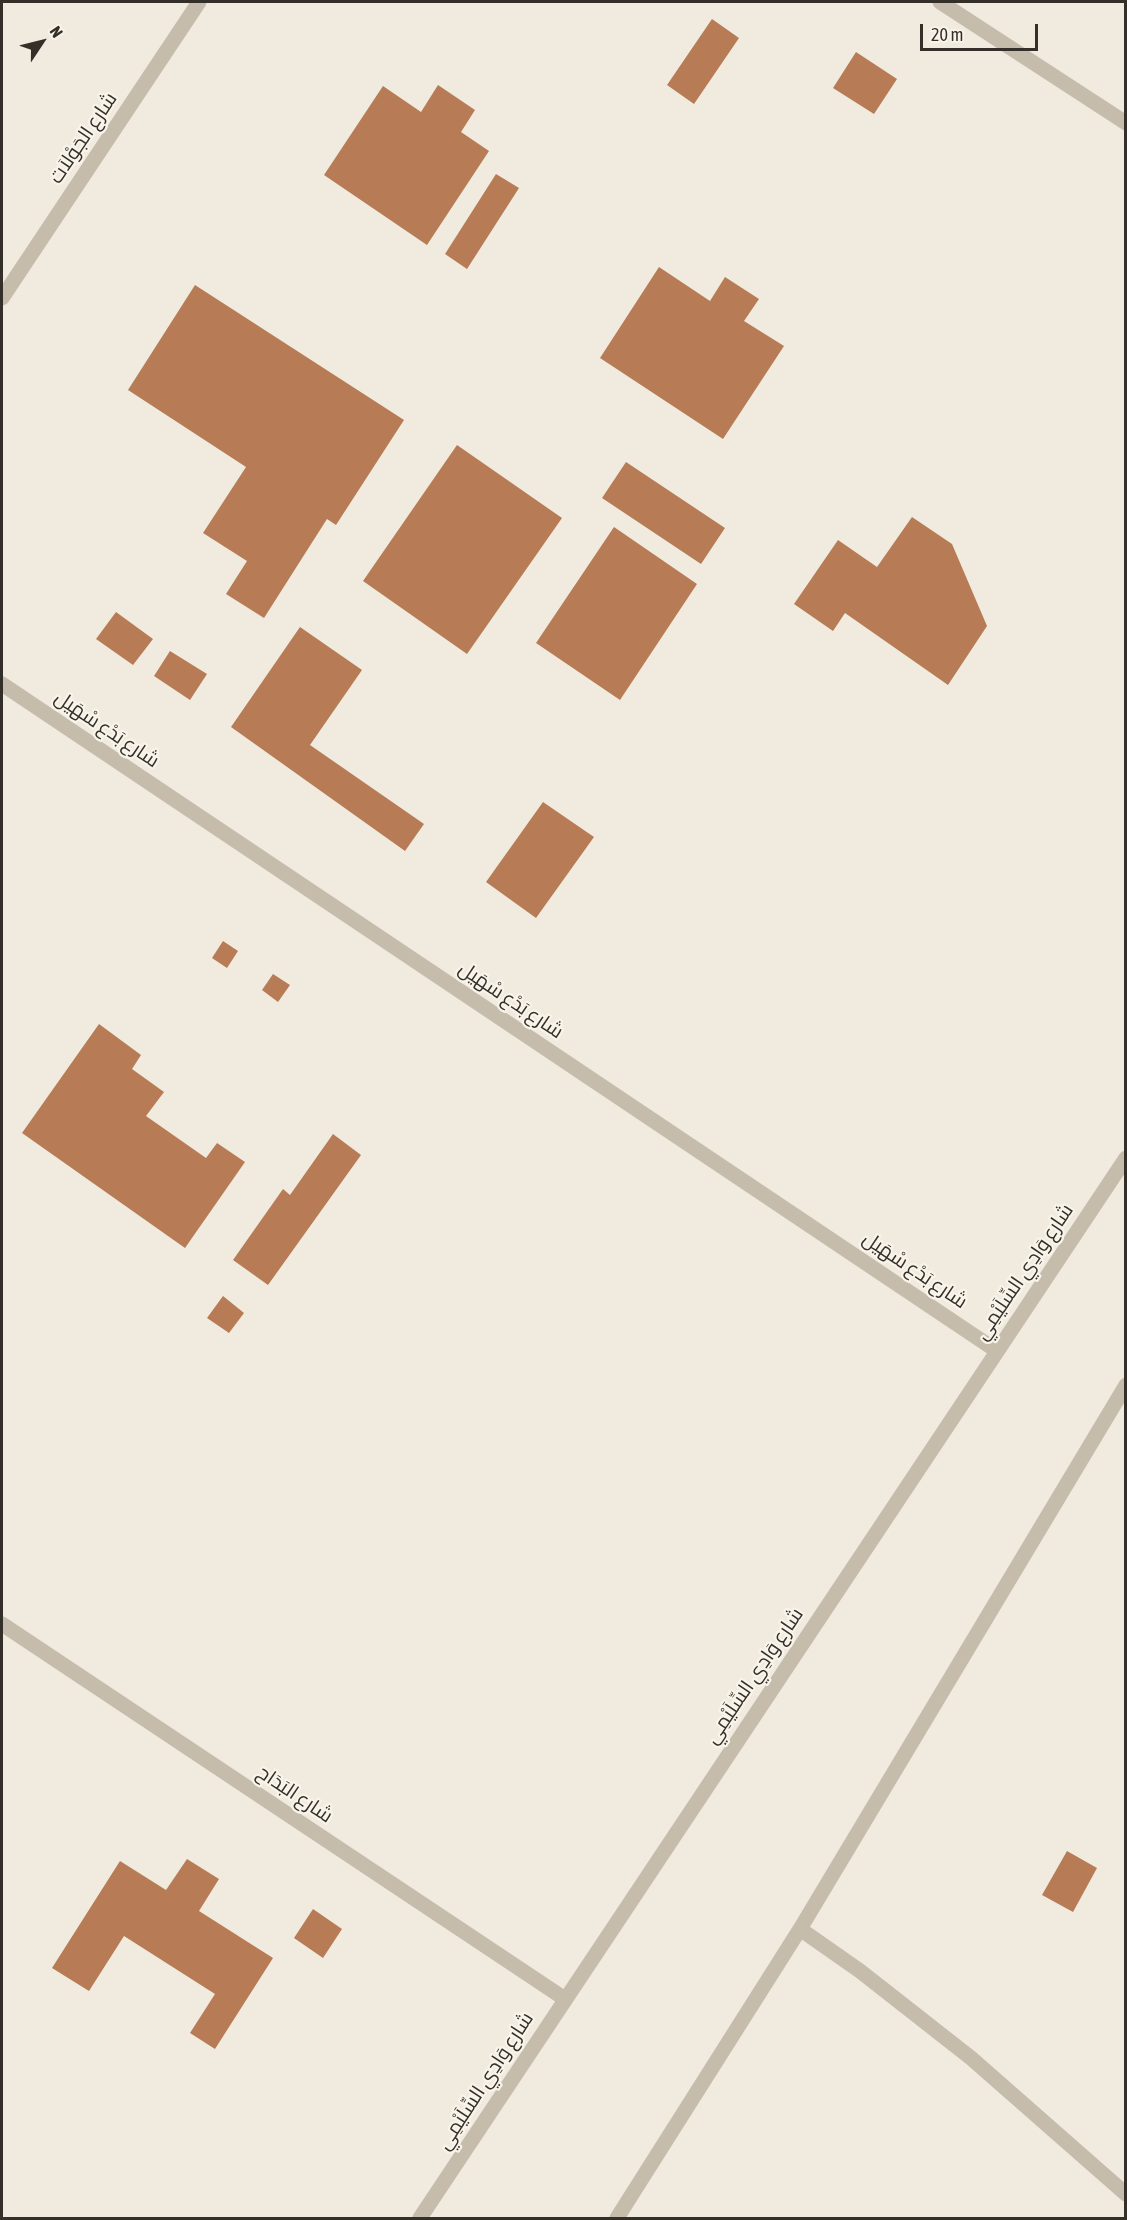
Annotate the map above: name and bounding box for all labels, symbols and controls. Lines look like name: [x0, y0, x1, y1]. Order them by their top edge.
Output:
north arrow: [12, 12, 72, 72]
scale bar: [923, 12, 1042, 50]
text: N: [47, 23, 67, 41]
text: 20 m: [931, 24, 963, 45]
street label: شارع الجَوْلاَت: [44, 88, 122, 188]
street label: شارع بَدْع سْهَيل: [50, 685, 164, 773]
street label: شارع بَدْع سْهَيل: [454, 956, 568, 1044]
street label: شارع وَادِي السِّلَيْمِي: [969, 1199, 1079, 1345]
street label: شارع بَدْع سْهَيل: [858, 1226, 972, 1314]
street label: شارع وَادِي السِّلَيْمِي: [699, 1603, 809, 1749]
street label: شارع البَدَاح: [253, 1760, 337, 1828]
street label: شارع وَادِي السِّلَيْمِي: [432, 2008, 538, 2154]

